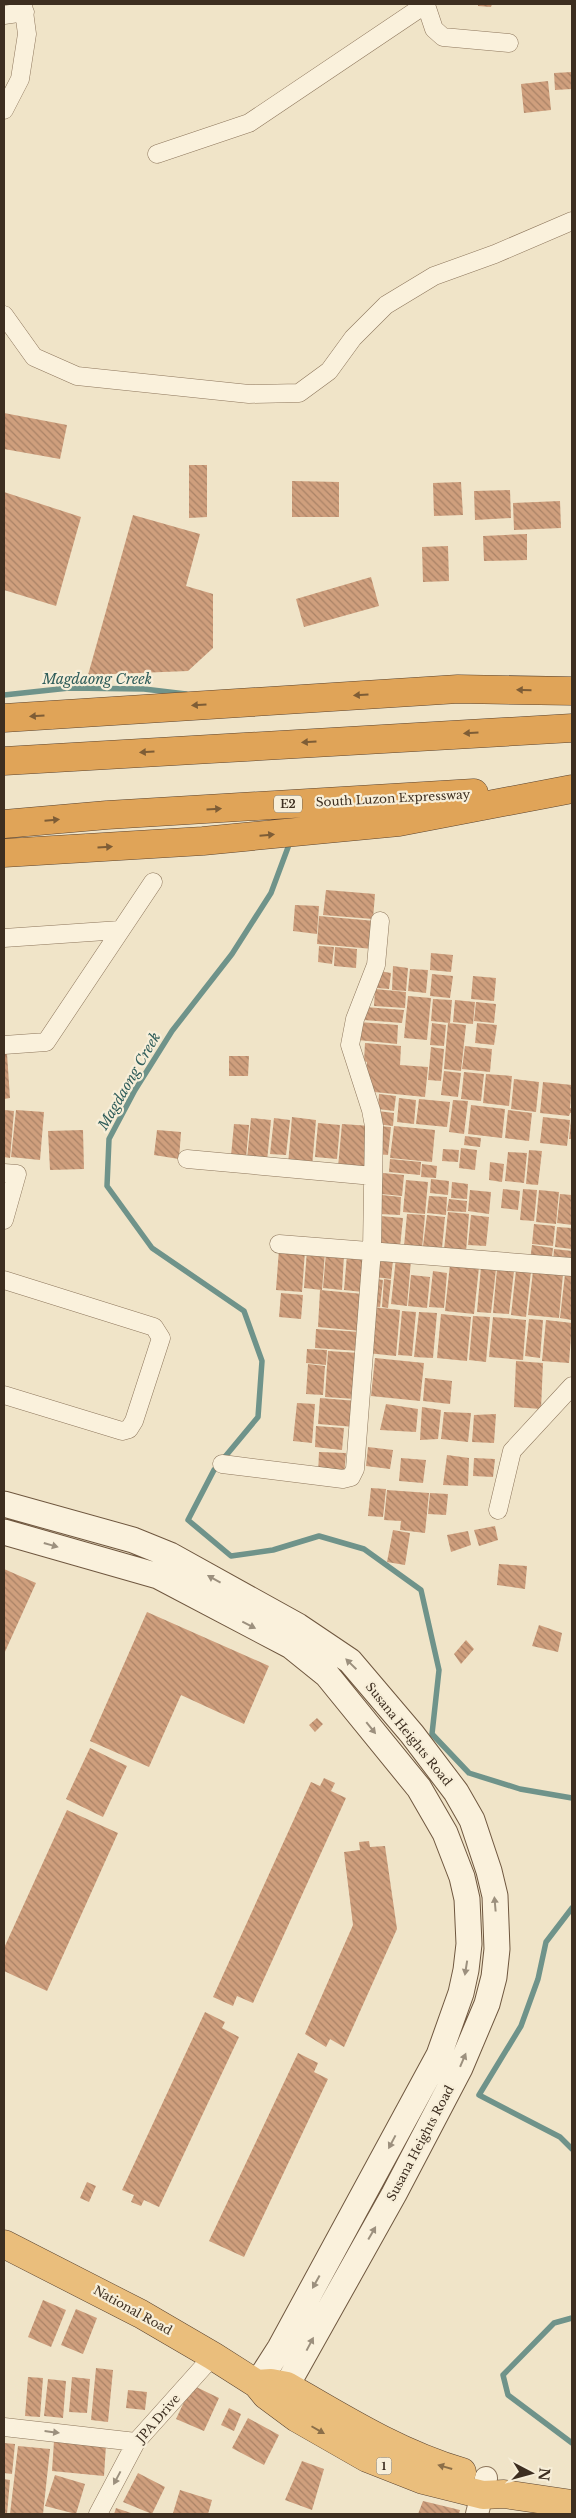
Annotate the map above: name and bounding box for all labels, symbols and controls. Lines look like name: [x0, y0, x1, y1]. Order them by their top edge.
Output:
water label: Magdaong Creek: [41, 670, 152, 688]
one-way arrow: [515, 686, 531, 694]
one-way arrow: [353, 691, 369, 699]
one-way arrow: [191, 701, 207, 709]
one-way arrow: [29, 712, 45, 720]
one-way arrow: [463, 730, 479, 738]
one-way arrow: [301, 739, 317, 747]
one-way arrow: [138, 748, 154, 756]
street label: South Luzon Expressway: [315, 786, 471, 810]
road number: E2: [274, 796, 302, 812]
one-way arrow: [207, 804, 223, 812]
one-way arrow: [45, 815, 61, 823]
one-way arrow: [259, 830, 275, 838]
one-way arrow: [97, 842, 113, 850]
water label: Magdaong Creek: [93, 1029, 164, 1134]
one-way arrow: [43, 1541, 58, 1549]
one-way arrow: [207, 1574, 220, 1583]
one-way arrow: [242, 1621, 256, 1629]
one-way arrow: [346, 1658, 358, 1670]
street label: Susana Heights Road: [363, 1679, 455, 1789]
one-way arrow: [366, 1721, 377, 1734]
one-way arrow: [491, 1895, 499, 1911]
one-way arrow: [462, 1960, 470, 1976]
one-way arrow: [460, 2053, 468, 2067]
street label: Susana Heights Road: [383, 2083, 457, 2203]
one-way arrow: [388, 2135, 396, 2149]
one-way arrow: [367, 2226, 376, 2239]
one-way arrow: [312, 2274, 320, 2289]
street label: National Road: [91, 2282, 175, 2338]
one-way arrow: [306, 2336, 314, 2351]
street label: JPA Drive: [132, 2391, 183, 2447]
one-way arrow: [312, 2425, 325, 2434]
one-way arrow: [44, 2428, 60, 2436]
north arrow: [506, 2448, 556, 2498]
road number: 1: [376, 2458, 392, 2474]
one-way arrow: [438, 2462, 453, 2470]
text: N: [534, 2467, 554, 2482]
one-way arrow: [113, 2471, 121, 2485]

